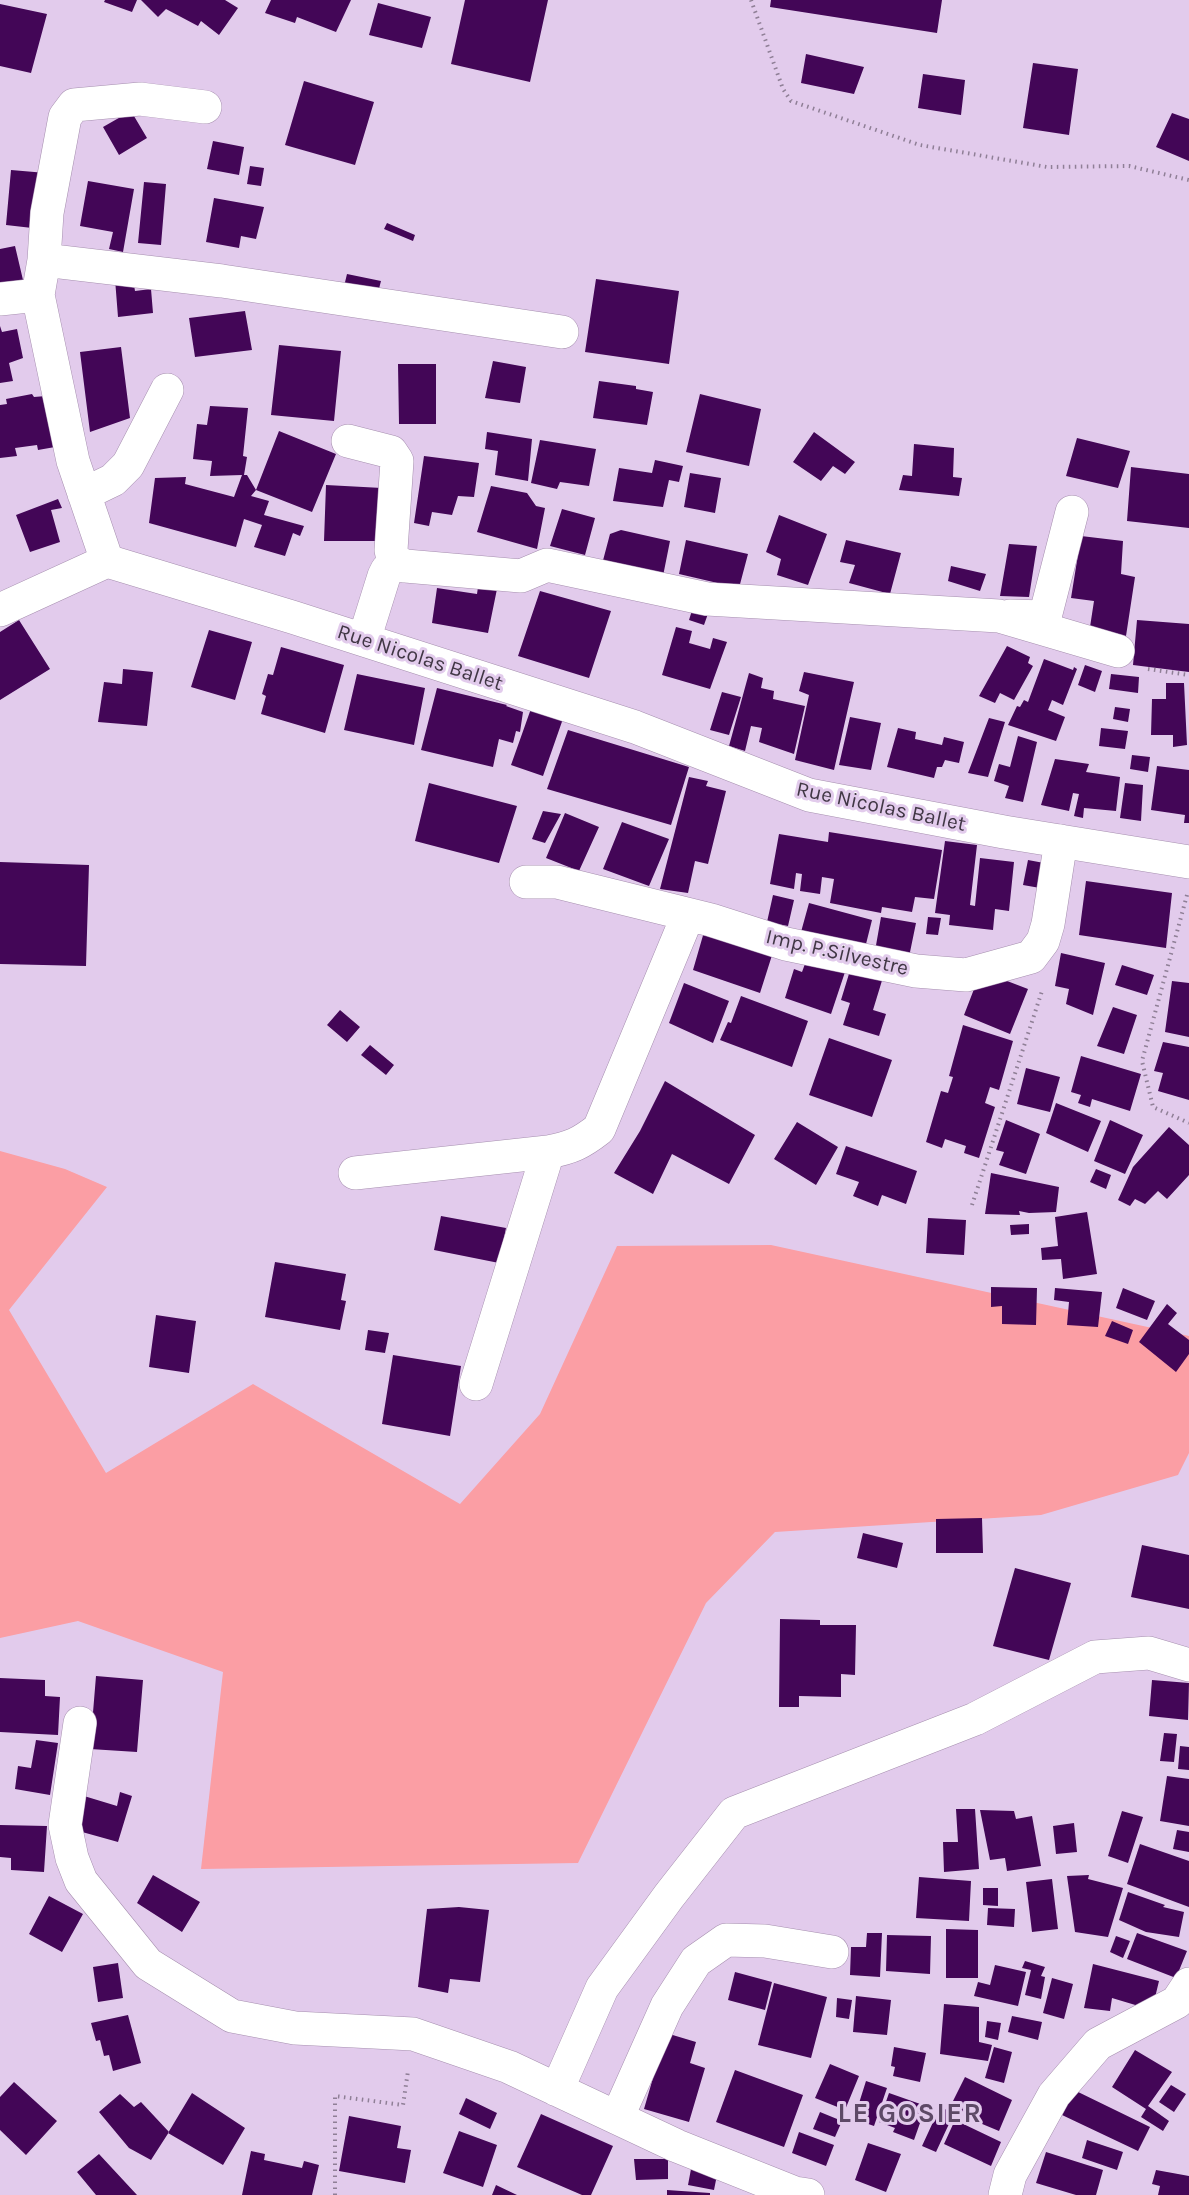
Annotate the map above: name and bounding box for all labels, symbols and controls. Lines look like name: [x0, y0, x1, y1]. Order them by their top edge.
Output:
street label: Rue Nicolas Ballet: [334, 619, 506, 697]
street label: Rue Nicolas Ballet: [794, 777, 968, 837]
street label: Imp. P.Silvestre: [763, 924, 911, 982]
district label: LE GOSIER: [838, 2098, 982, 2130]

